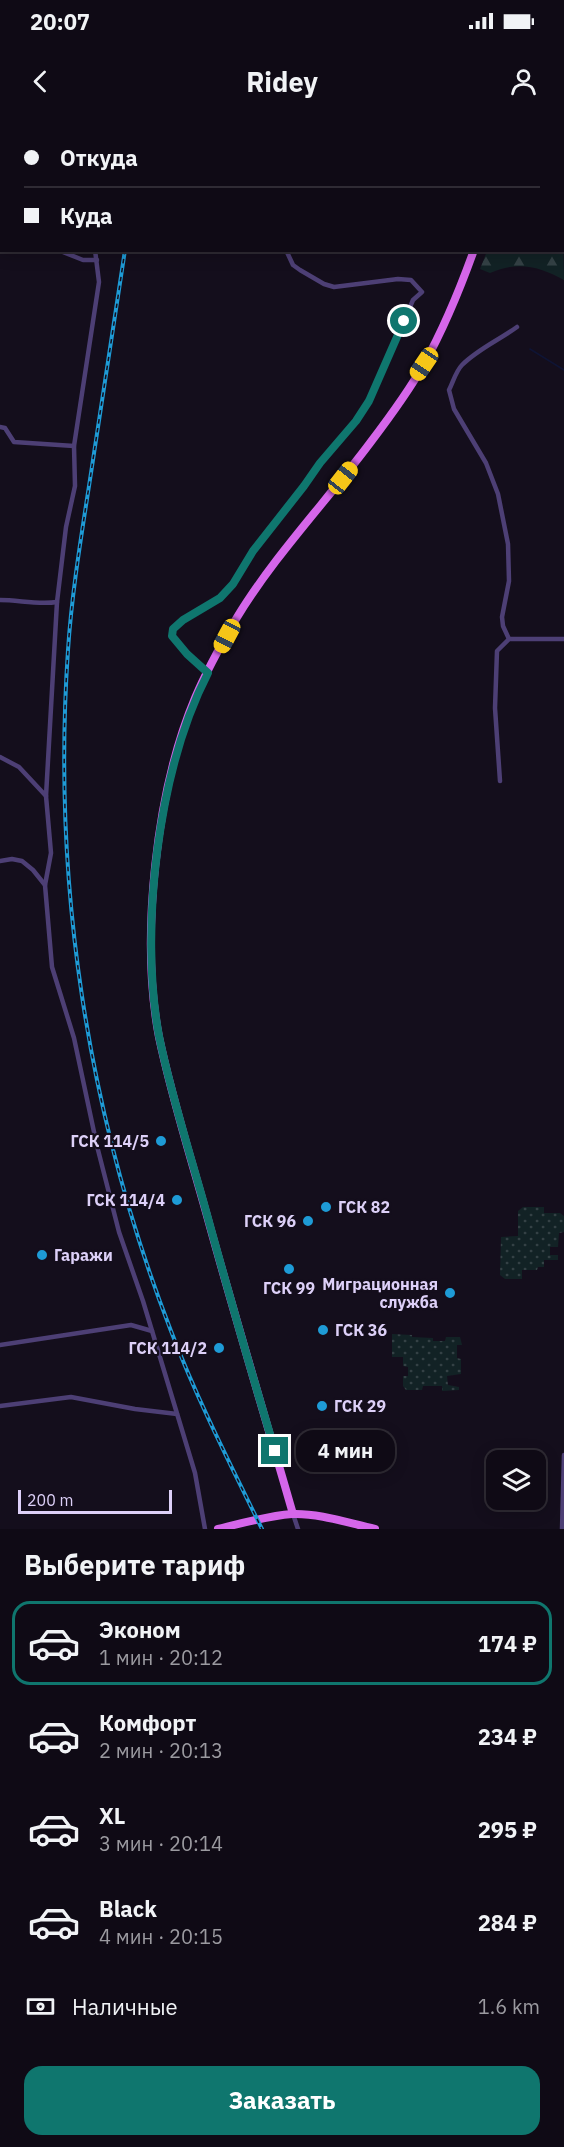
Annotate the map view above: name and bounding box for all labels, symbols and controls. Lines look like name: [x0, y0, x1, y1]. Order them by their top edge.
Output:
text: 20:07: [30, 7, 90, 36]
text: Ridey: [246, 64, 318, 99]
icon: back: [24, 65, 57, 98]
icon: person: [507, 65, 540, 98]
text: Откуда: [60, 143, 138, 172]
text: Куда: [60, 201, 113, 230]
route start: [390, 307, 417, 334]
car: [406, 344, 442, 384]
car: [325, 458, 361, 498]
car: [211, 616, 243, 656]
place label: ГСК 114/5: [70, 1131, 149, 1151]
marker: ГСК 114/5: [154, 1134, 168, 1148]
place label: ГСК 114/4: [86, 1190, 165, 1210]
marker: ГСК 114/4: [170, 1193, 184, 1207]
place label: ГСК 82: [338, 1197, 390, 1217]
marker: ГСК 82: [319, 1200, 333, 1214]
place label: ГСК 96: [244, 1211, 296, 1231]
marker: ГСК 96: [301, 1214, 315, 1228]
place label: Гаражи: [54, 1245, 113, 1265]
marker: Гаражи: [35, 1248, 49, 1262]
marker: ГСК 99: [282, 1262, 296, 1276]
place label: Миграционная служба: [322, 1274, 438, 1312]
place label: ГСК 99: [263, 1278, 315, 1298]
marker: Миграционная служба: [443, 1286, 457, 1300]
place label: ГСК 36: [335, 1320, 387, 1340]
marker: ГСК 36: [316, 1323, 330, 1337]
place label: ГСК 114/2: [128, 1338, 207, 1358]
marker: ГСК 114/2: [212, 1341, 226, 1355]
place label: ГСК 29: [334, 1396, 386, 1416]
marker: ГСК 29: [315, 1399, 329, 1413]
callout: 4 мин: [296, 1430, 395, 1472]
route end: [261, 1437, 288, 1464]
text: 4 мин: [318, 1437, 373, 1464]
map controls: [486, 1450, 546, 1510]
button: layers: [486, 1450, 546, 1510]
scale bar: [18, 1487, 172, 1514]
text: 200 m: [27, 1490, 74, 1510]
text: Выберите тариф: [24, 1547, 245, 1582]
text: Эконом: [99, 1615, 181, 1644]
icon: car: [27, 1616, 81, 1670]
text: 174 ₽: [478, 1629, 537, 1658]
text: 1 мин · 20:12: [99, 1644, 223, 1671]
text: Комфорт: [99, 1708, 196, 1737]
icon: car: [27, 1709, 81, 1763]
text: 234 ₽: [478, 1722, 537, 1751]
text: 2 мин · 20:13: [99, 1737, 223, 1764]
text: XL: [99, 1801, 125, 1830]
icon: car: [27, 1802, 81, 1856]
text: 295 ₽: [478, 1815, 537, 1844]
text: 3 мин · 20:14: [99, 1830, 223, 1857]
text: Black: [99, 1894, 157, 1923]
icon: car: [27, 1895, 81, 1949]
text: 284 ₽: [478, 1908, 537, 1937]
text: 4 мин · 20:15: [99, 1923, 223, 1950]
icon: cash: [24, 1990, 57, 2023]
text: Наличные: [72, 1992, 178, 2021]
text: 1.6 km: [478, 1993, 540, 2020]
button: Заказать: [24, 2066, 540, 2135]

